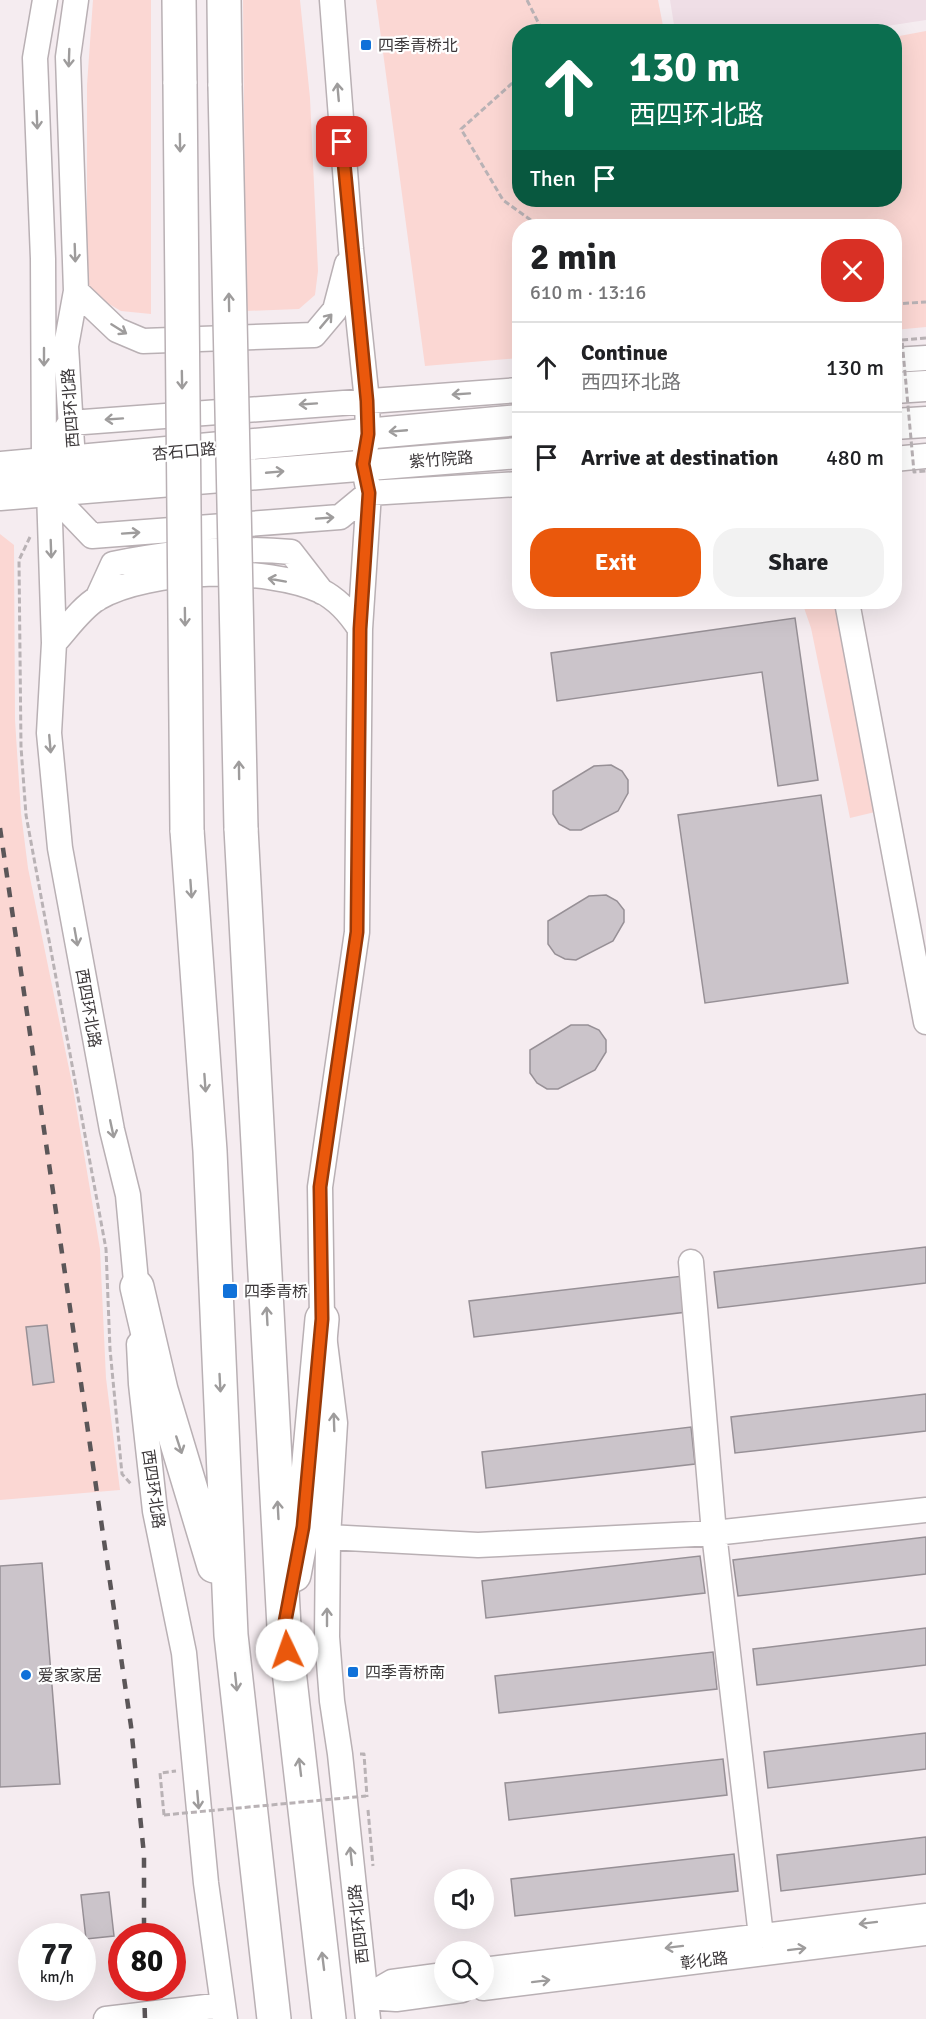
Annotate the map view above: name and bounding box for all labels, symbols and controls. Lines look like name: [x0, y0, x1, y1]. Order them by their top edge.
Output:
place label: 四季青桥北: [378, 36, 458, 56]
marker: 四季青桥北: [359, 38, 373, 52]
text: 130 m: [629, 42, 740, 93]
one-way arrow: [63, 48, 75, 67]
icon: ahead: [530, 48, 608, 126]
one-way arrow: [333, 83, 344, 103]
text: 西四环北路: [629, 99, 764, 132]
one-way arrow: [31, 110, 43, 130]
pin: [316, 116, 367, 167]
icon: arrive: [325, 125, 358, 158]
one-way arrow: [174, 132, 186, 152]
icon: arrive: [588, 162, 621, 195]
text: Then: [530, 165, 576, 192]
text: 2 min: [530, 235, 617, 280]
button: close: [821, 239, 884, 302]
one-way arrow: [69, 242, 80, 262]
text: 610 m · 13:16: [530, 280, 646, 305]
one-way arrow: [223, 292, 235, 312]
one-way arrow: [319, 313, 332, 329]
one-way arrow: [110, 324, 127, 336]
text: Continue: [581, 339, 668, 366]
one-way arrow: [38, 347, 50, 367]
icon: ahead: [530, 351, 563, 384]
text: 130 m: [826, 354, 884, 381]
street label: 西四环北路: [58, 367, 84, 449]
one-way arrow: [177, 369, 188, 389]
text: 西四环北路: [581, 370, 681, 395]
one-way arrow: [451, 389, 471, 400]
one-way arrow: [299, 399, 319, 410]
one-way arrow: [105, 414, 125, 425]
one-way arrow: [389, 426, 408, 437]
street label: 杏石口路: [151, 439, 217, 465]
icon: arrive: [530, 441, 563, 474]
text: Arrive at destination: [581, 444, 778, 471]
text: 480 m: [826, 444, 884, 471]
street label: 紫竹院路: [408, 448, 474, 472]
one-way arrow: [264, 466, 284, 477]
one-way arrow: [315, 513, 335, 524]
one-way arrow: [120, 527, 140, 538]
button: Exit: [530, 528, 701, 597]
button: Share: [713, 528, 884, 597]
one-way arrow: [45, 539, 57, 559]
one-way arrow: [268, 574, 288, 585]
one-way arrow: [179, 606, 191, 626]
one-way arrow: [45, 734, 56, 754]
one-way arrow: [234, 760, 245, 780]
one-way arrow: [186, 878, 197, 898]
one-way arrow: [71, 927, 82, 947]
street label: 西四环北路: [71, 967, 105, 1049]
one-way arrow: [199, 1073, 210, 1093]
one-way arrow: [107, 1119, 118, 1138]
marker: 四季青桥: [221, 1282, 239, 1300]
place label: 四季青桥: [244, 1282, 308, 1302]
one-way arrow: [262, 1306, 273, 1326]
one-way arrow: [214, 1372, 225, 1392]
one-way arrow: [328, 1412, 340, 1432]
one-way arrow: [175, 1435, 186, 1454]
street label: 西四环北路: [138, 1448, 168, 1530]
one-way arrow: [272, 1501, 283, 1521]
one-way arrow: [321, 1607, 333, 1627]
position arrow: [255, 1618, 319, 1682]
place label: 四季青桥南: [365, 1663, 445, 1683]
marker: 四季青桥南: [346, 1665, 360, 1679]
place label: 爱家家居: [38, 1666, 102, 1686]
marker: 爱家家居: [19, 1668, 33, 1682]
one-way arrow: [231, 1672, 242, 1692]
one-way arrow: [295, 1758, 306, 1778]
one-way arrow: [193, 1790, 204, 1810]
one-way arrow: [345, 1846, 356, 1866]
map controls: [434, 1869, 494, 2001]
button: sound: [434, 1869, 494, 1929]
street label: 西四环北路: [345, 1883, 373, 1965]
one-way arrow: [859, 1918, 878, 1929]
speed limit sign: 80: [108, 1923, 186, 2001]
text: 77: [41, 1936, 73, 1973]
button: search: [434, 1941, 494, 2001]
one-way arrow: [665, 1941, 685, 1952]
one-way arrow: [787, 1943, 807, 1954]
street label: 彰化路: [679, 1948, 729, 1974]
one-way arrow: [317, 1951, 328, 1971]
text: km/h: [40, 1968, 74, 1986]
one-way arrow: [531, 1975, 550, 1986]

